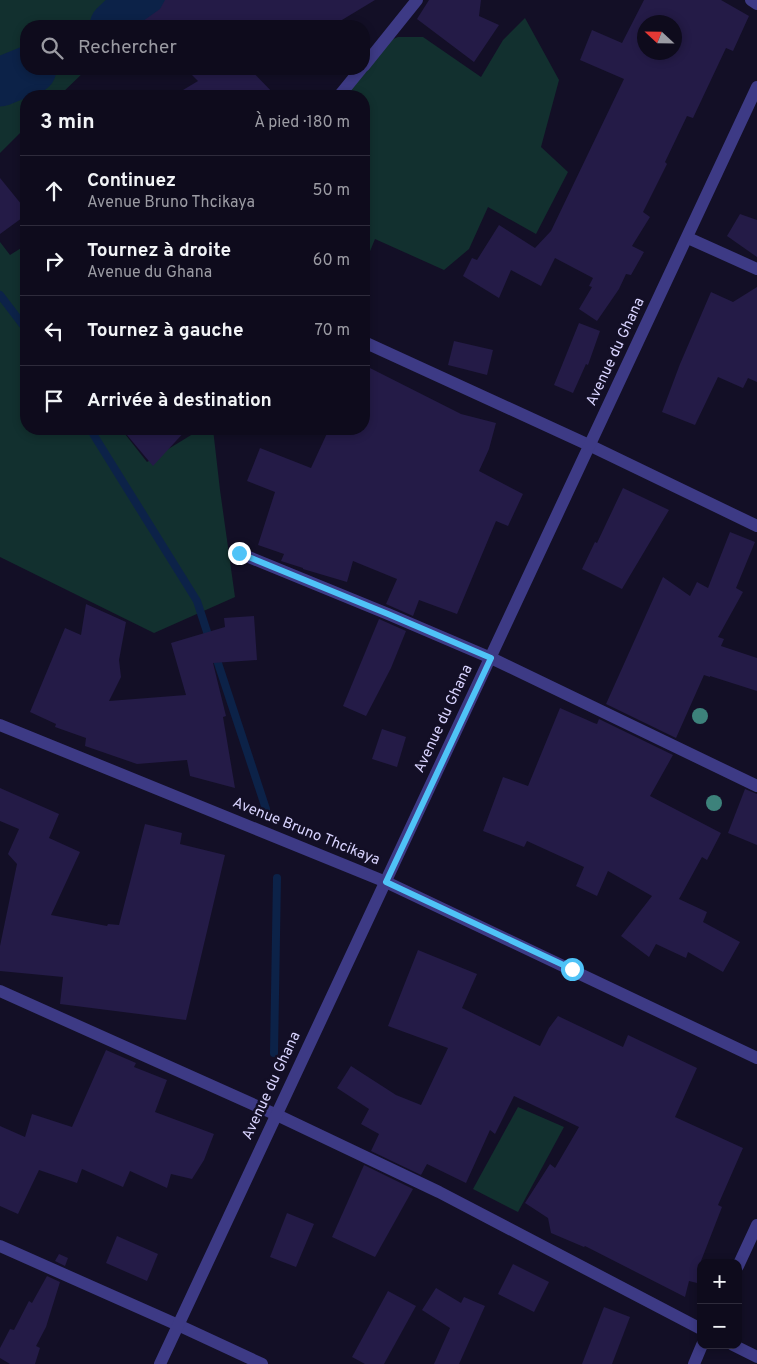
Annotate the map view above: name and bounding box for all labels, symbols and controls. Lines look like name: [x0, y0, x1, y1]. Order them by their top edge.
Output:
north arrow: [637, 15, 682, 60]
search box: [20, 20, 370, 75]
icon: search: [38, 34, 66, 62]
text: Rechercher: [78, 36, 177, 60]
text: 3 min: [40, 109, 95, 136]
text: À pied · 180 m: [254, 113, 350, 133]
text: Continuez: [87, 169, 176, 193]
icon: ahead: [40, 177, 68, 205]
text: 50 m: [313, 181, 350, 201]
text: Avenue Bruno Thcikaya: [87, 193, 255, 213]
text: Tournez à droite: [87, 239, 231, 263]
icon: right: [40, 247, 68, 275]
text: 60 m: [313, 251, 350, 271]
text: Avenue du Ghana: [87, 263, 212, 283]
street label: Avenue du Ghana: [583, 295, 649, 409]
icon: left: [40, 317, 68, 345]
text: Tournez à gauche: [87, 319, 244, 343]
text: 70 m: [315, 321, 350, 341]
icon: arrive: [40, 387, 68, 415]
text: Arrivée à destination: [87, 389, 272, 413]
route end: [228, 542, 251, 565]
street label: Avenue du Ghana: [411, 662, 477, 776]
street label: Avenue Bruno Thcikaya: [229, 794, 383, 870]
route start: [561, 958, 584, 981]
street label: Avenue du Ghana: [239, 1029, 305, 1143]
map controls: [697, 1259, 742, 1349]
button: +: [697, 1259, 742, 1304]
button: −: [697, 1304, 742, 1349]

